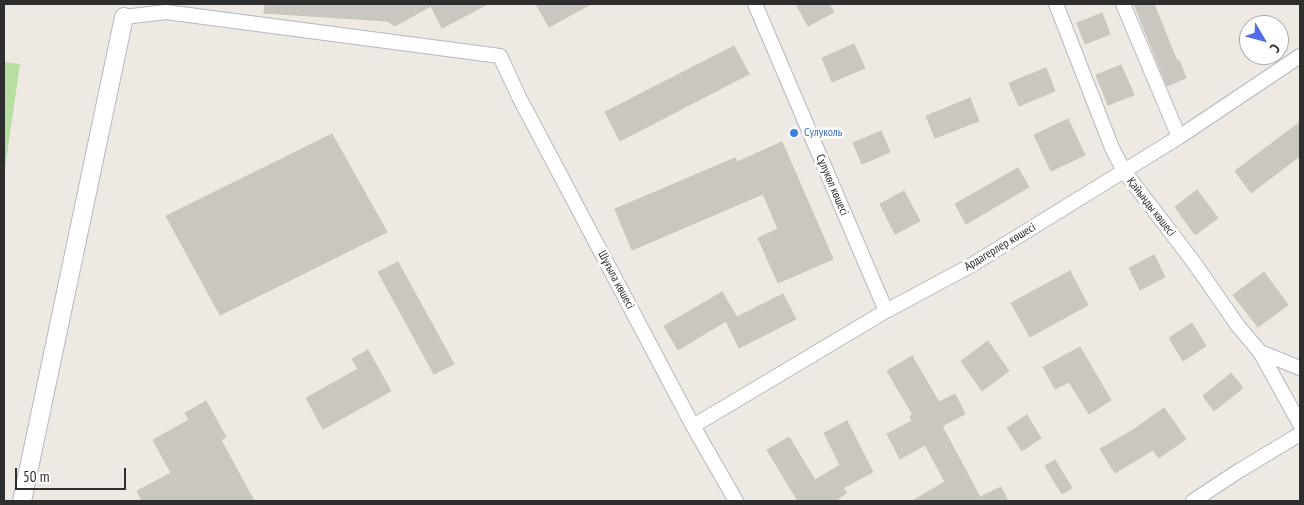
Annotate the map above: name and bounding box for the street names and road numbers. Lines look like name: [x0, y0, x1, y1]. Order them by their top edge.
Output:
street label: Сұлукөл көшесі: [813, 152, 851, 218]
street label: Қайыңды көшесі: [1124, 175, 1178, 239]
street label: Ардагерлер көшесі: [962, 220, 1038, 274]
street label: Шұғыла көшесі: [595, 248, 637, 312]

